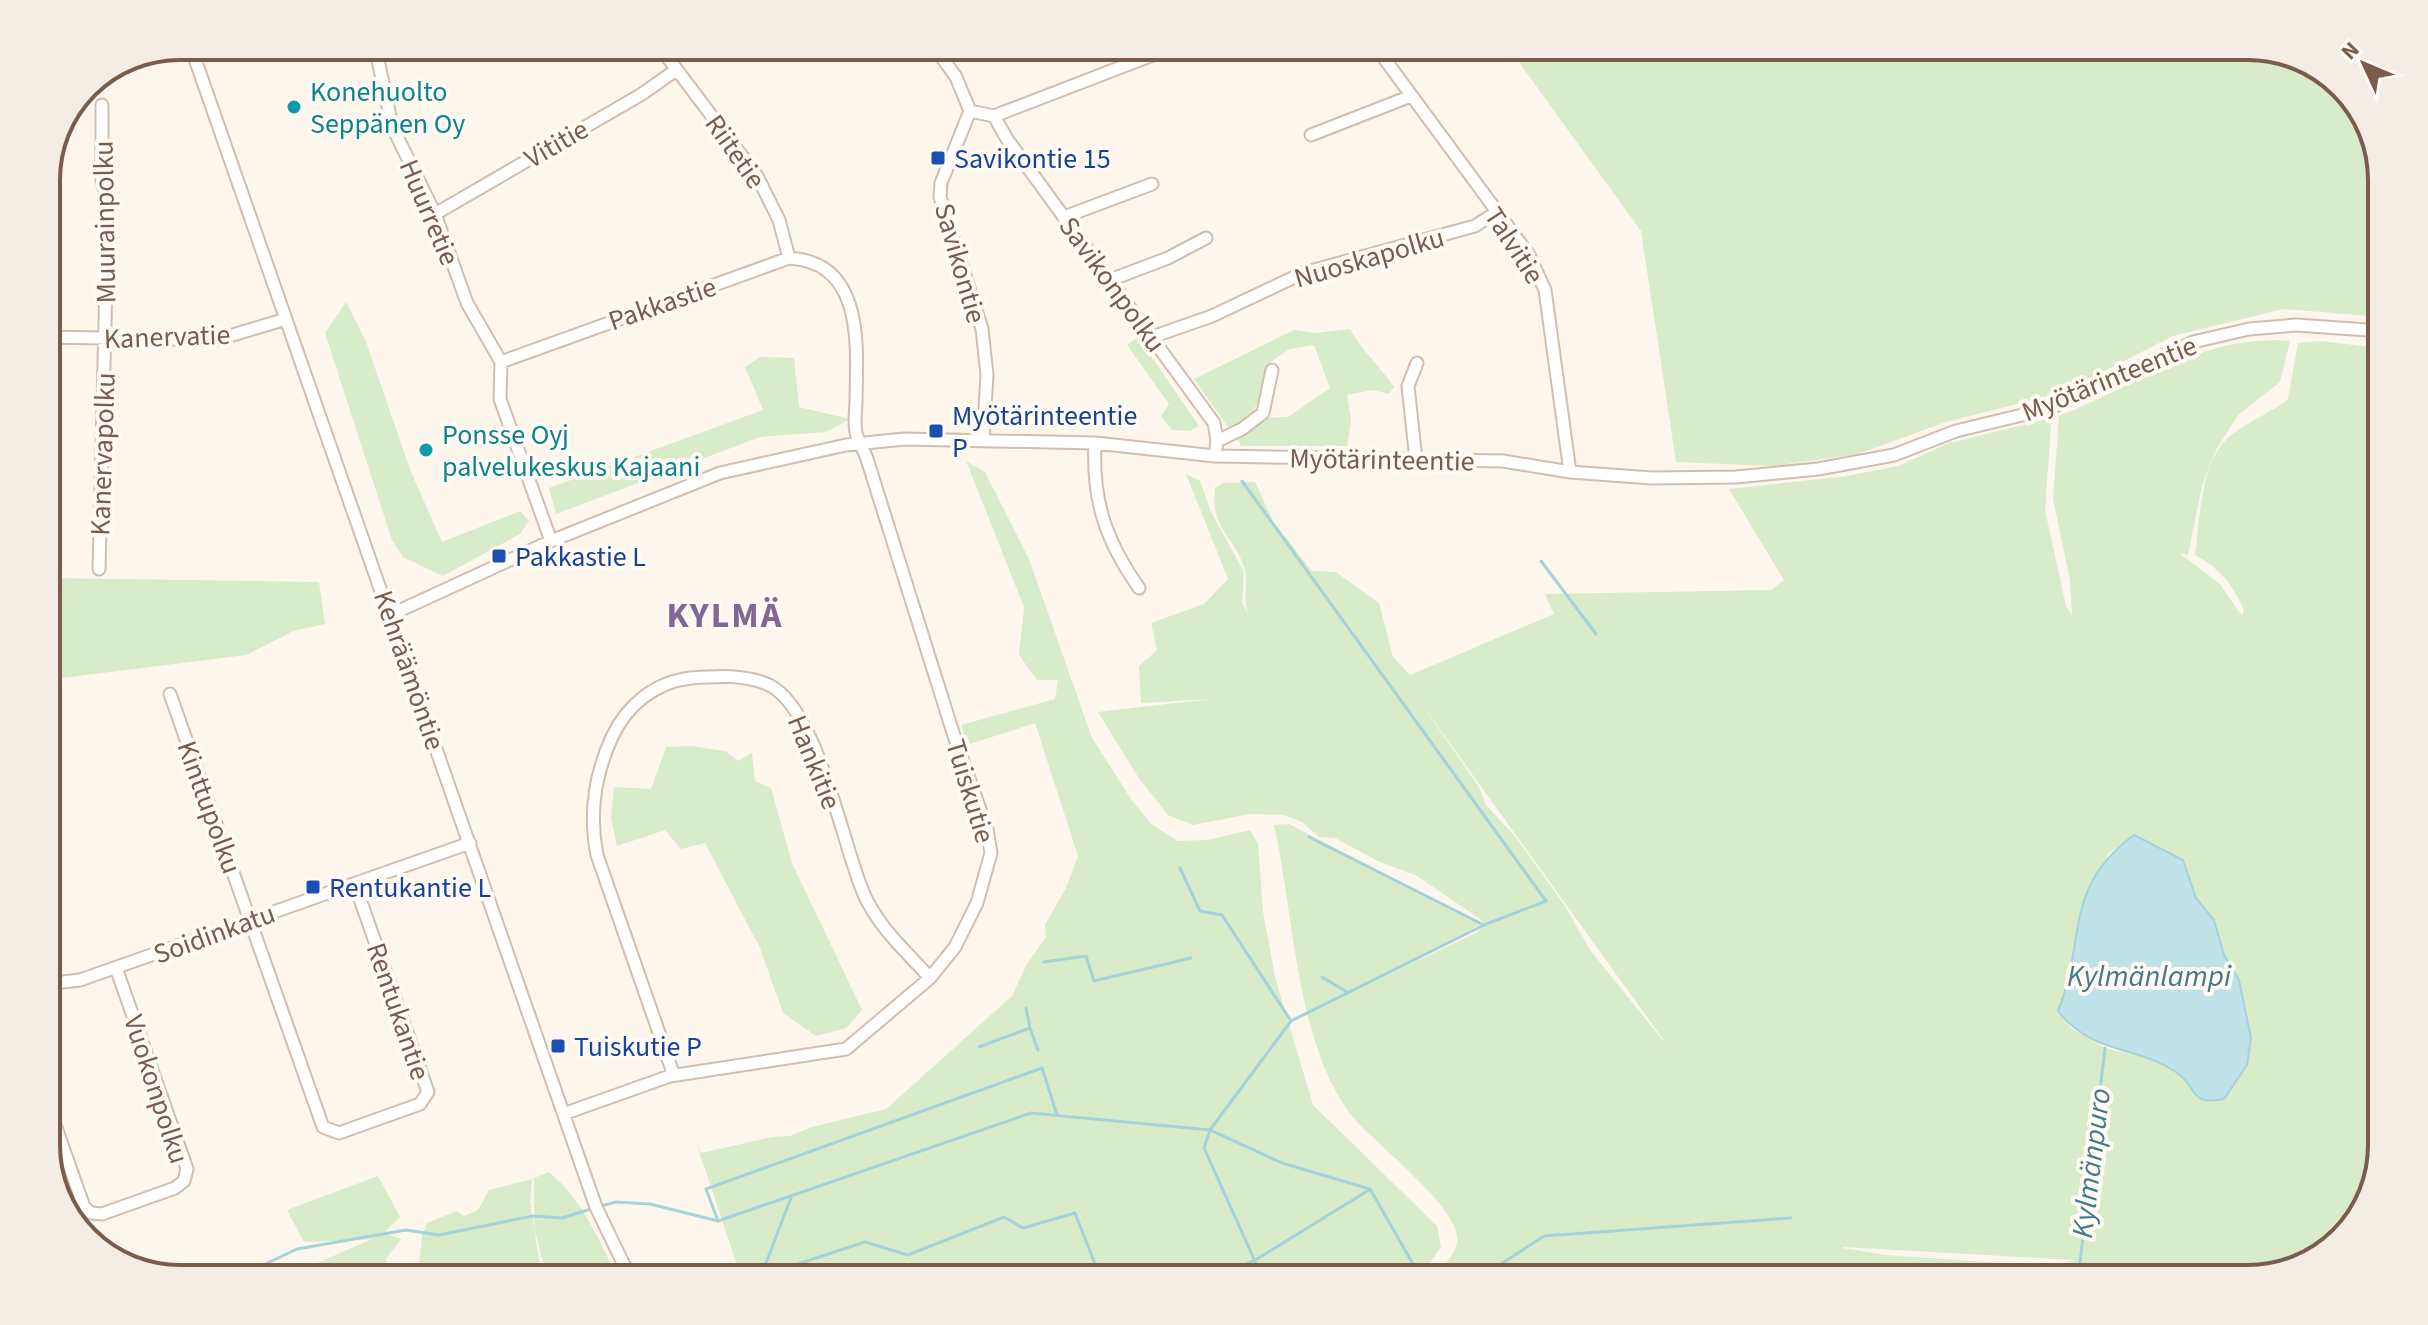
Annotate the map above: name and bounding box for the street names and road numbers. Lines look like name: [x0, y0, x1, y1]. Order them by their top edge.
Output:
street label: Riitetie: [695, 106, 775, 197]
street label: Vititie: [517, 110, 596, 178]
street label: Muurainpolku: [84, 140, 126, 304]
street label: Huurretie: [389, 153, 469, 272]
street label: Savikontie: [924, 199, 996, 328]
street label: Talvitie: [1474, 199, 1554, 292]
street label: Savikonpolku: [1049, 208, 1175, 361]
street label: Nuoskapolku: [1290, 217, 1449, 298]
street label: Pakkastie: [603, 267, 722, 341]
street label: Kanervatie: [103, 315, 231, 359]
street label: Myötärinteentie: [2016, 326, 2203, 432]
street label: Kanervapolku: [80, 372, 126, 536]
street label: Myötärinteentie: [1289, 438, 1475, 482]
street label: Kehräämöntie: [363, 585, 455, 755]
street label: Hankitie: [777, 709, 851, 816]
street label: Kinttupolku: [167, 735, 252, 879]
street label: Tuiskutie: [935, 735, 1005, 848]
street label: Soidinkatu: [148, 893, 281, 974]
street label: Rentukantie: [356, 937, 440, 1085]
street label: Vuokonpolku: [113, 1010, 199, 1169]

